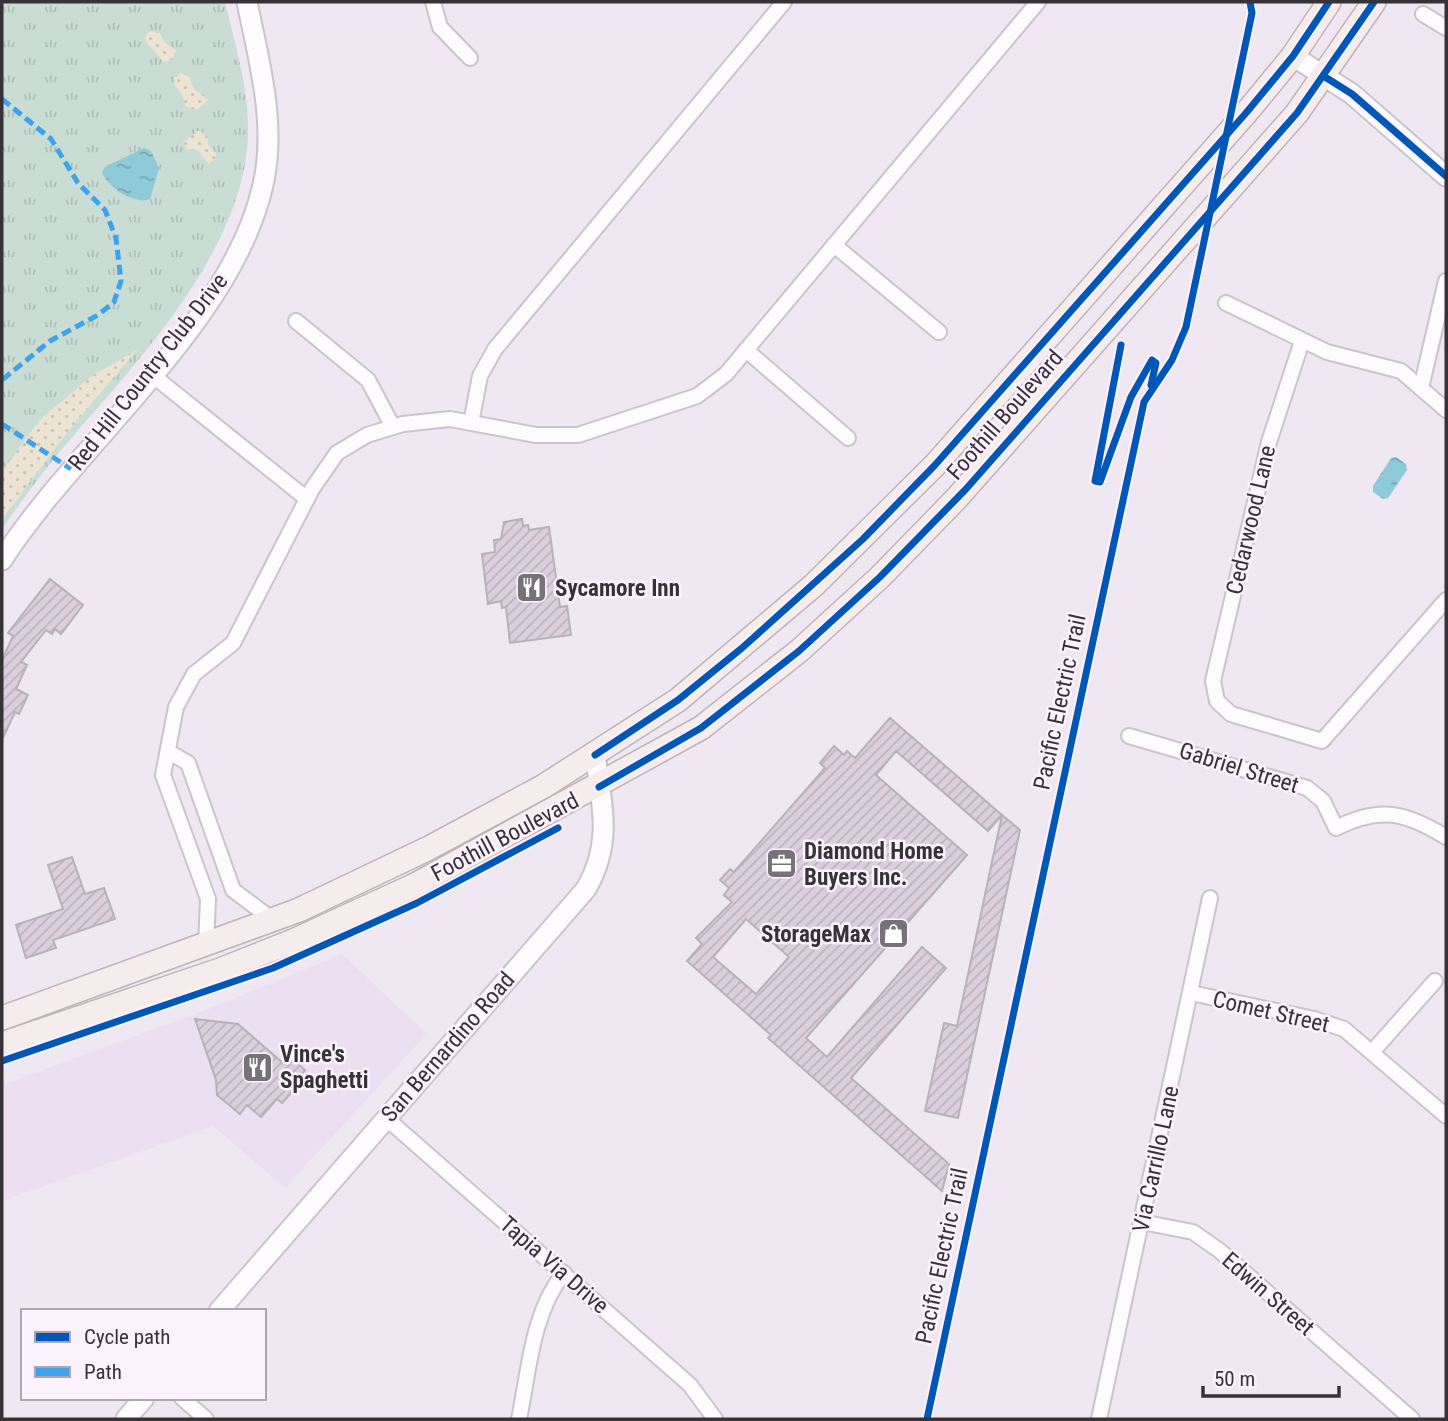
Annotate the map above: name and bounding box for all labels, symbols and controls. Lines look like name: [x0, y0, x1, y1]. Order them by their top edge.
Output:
street label: Red Hill Country Club Drive: [63, 268, 233, 476]
street label: Foothill Boulevard: [941, 345, 1069, 485]
street label: Cedarwood Lane: [1221, 443, 1281, 597]
restaurant icon: Sycamore Inn: [515, 571, 549, 605]
place label: Sycamore Inn: [555, 575, 680, 602]
street label: Pacific Electric Trail: [1028, 612, 1092, 792]
street label: Gabriel Street: [1176, 737, 1302, 799]
street label: Foothill Boulevard: [427, 787, 583, 887]
place label: Diamond Home Buyers Inc.: [804, 838, 944, 891]
office icon: Diamond Home Buyers Inc.: [764, 847, 798, 881]
shop icon: StorageMax: [877, 917, 911, 951]
place label: StorageMax: [761, 921, 872, 948]
street label: San Bernardino Road: [376, 967, 520, 1127]
street label: Comet Street: [1210, 985, 1332, 1039]
place label: Vince's Spaghetti: [280, 1041, 368, 1094]
restaurant icon: Vince's Spaghetti: [240, 1050, 274, 1084]
street label: Via Carrillo Lane: [1127, 1083, 1185, 1235]
street label: Pacific Electric Trail: [910, 1166, 974, 1346]
street label: Tapia Via Drive: [494, 1211, 614, 1319]
street label: Edwin Street: [1216, 1247, 1320, 1341]
legend: [21, 1309, 266, 1400]
text: Cycle path: [84, 1325, 170, 1349]
scale bar: [1203, 1354, 1340, 1398]
text: Path: [84, 1360, 122, 1384]
text: 50 m: [1214, 1367, 1255, 1391]

